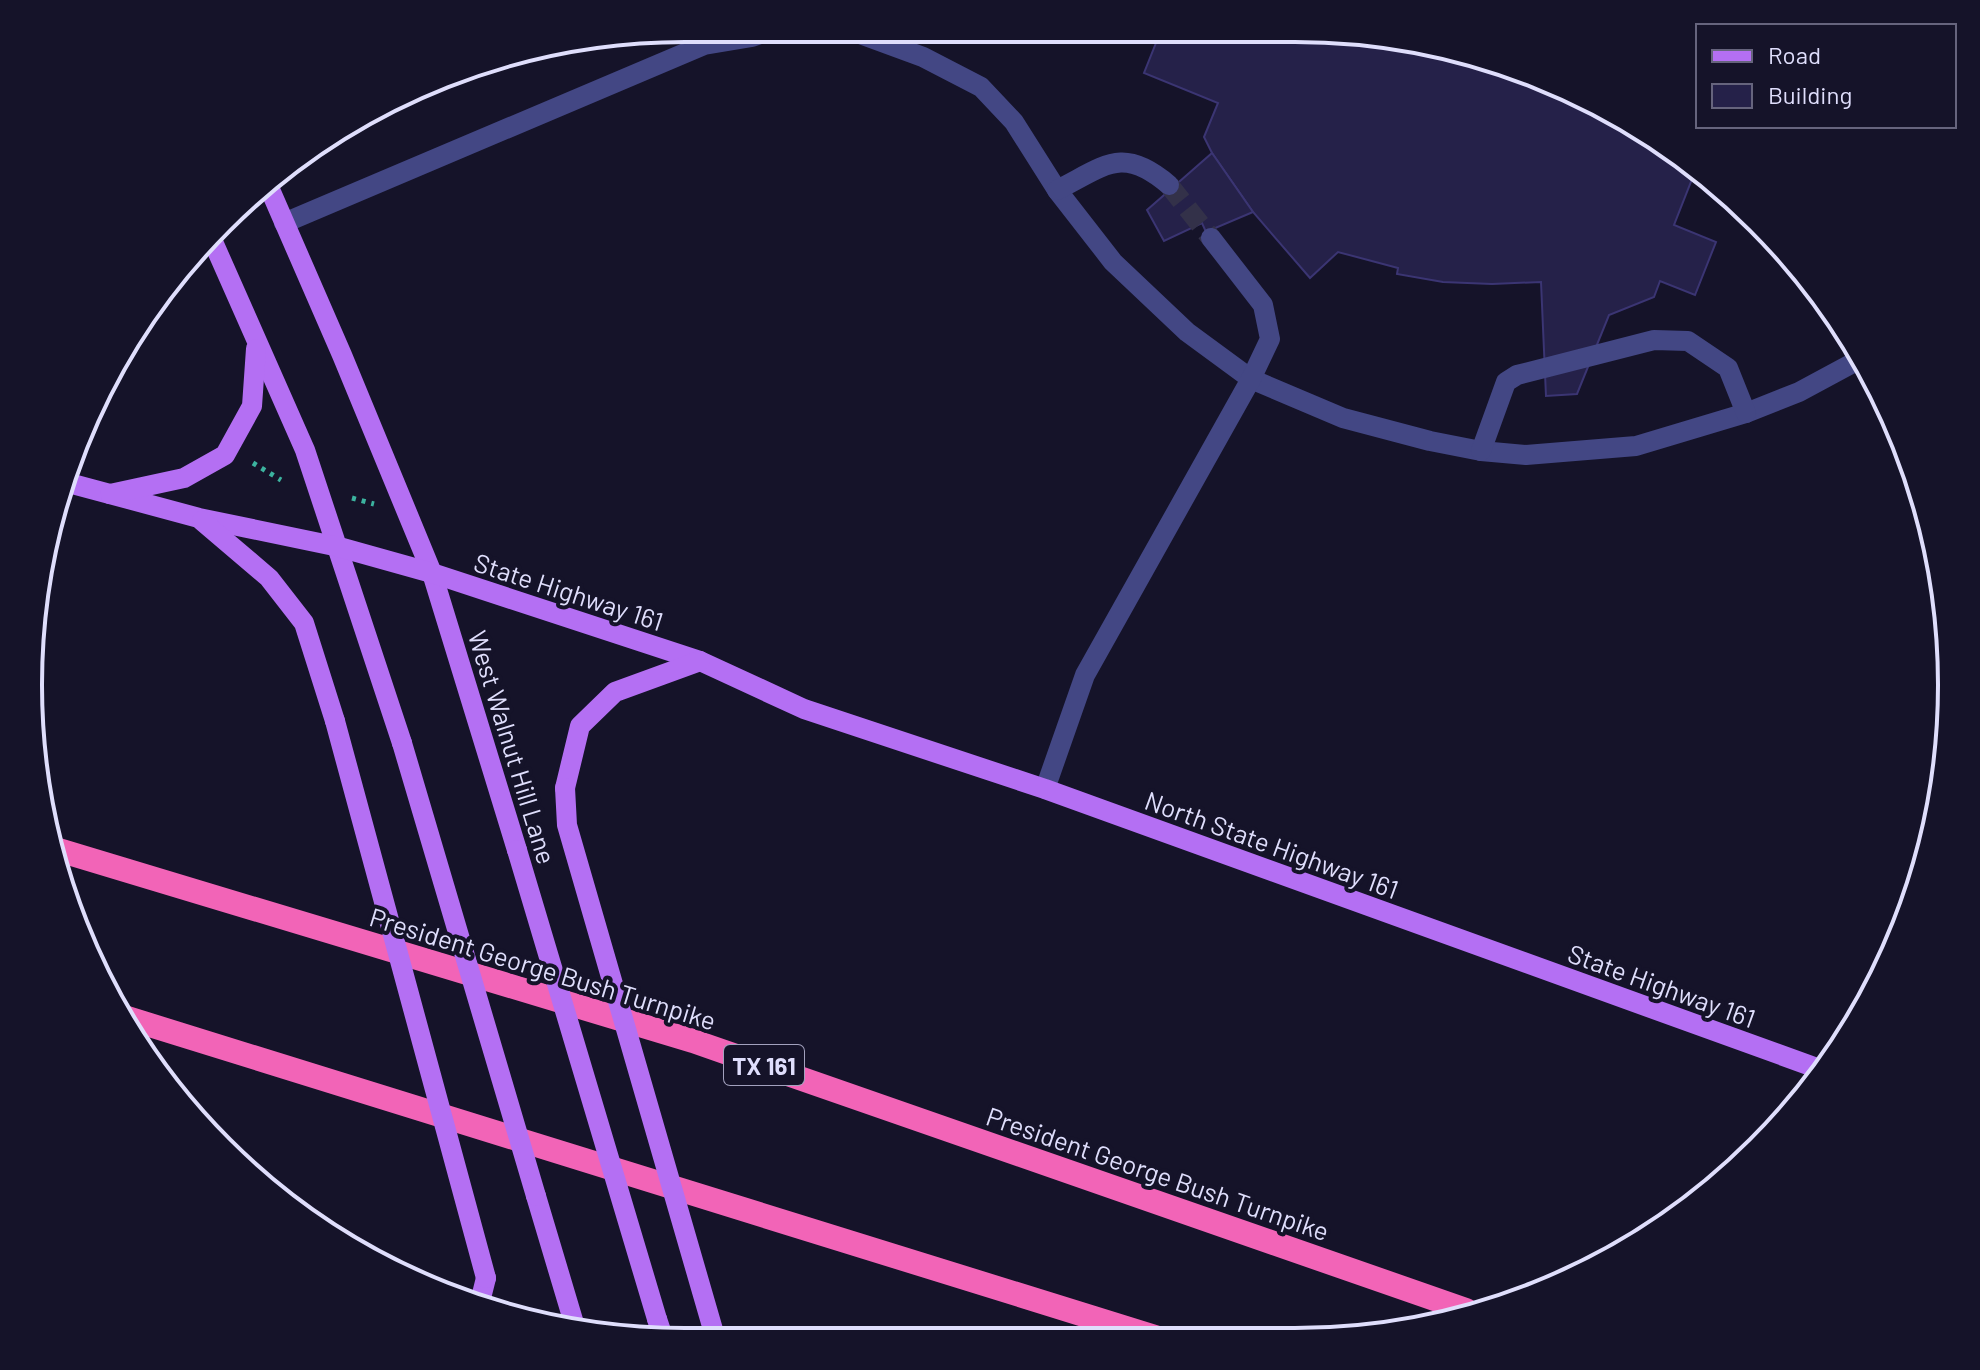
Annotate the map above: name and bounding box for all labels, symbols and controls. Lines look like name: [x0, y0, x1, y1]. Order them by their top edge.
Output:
legend: [1696, 24, 1956, 128]
text: Road: [1768, 40, 1821, 69]
text: Building: [1768, 80, 1852, 109]
street label: State Highway 161: [470, 546, 668, 636]
street label: West Walnut Hill Lane: [463, 627, 563, 867]
street label: North State Highway 161: [1141, 784, 1403, 904]
street label: President George Bush Turnpike: [366, 901, 720, 1035]
street label: State Highway 161: [1564, 937, 1760, 1033]
road number: TX 161: [724, 1045, 804, 1085]
street label: President George Bush Turnpike: [983, 1100, 1333, 1246]

